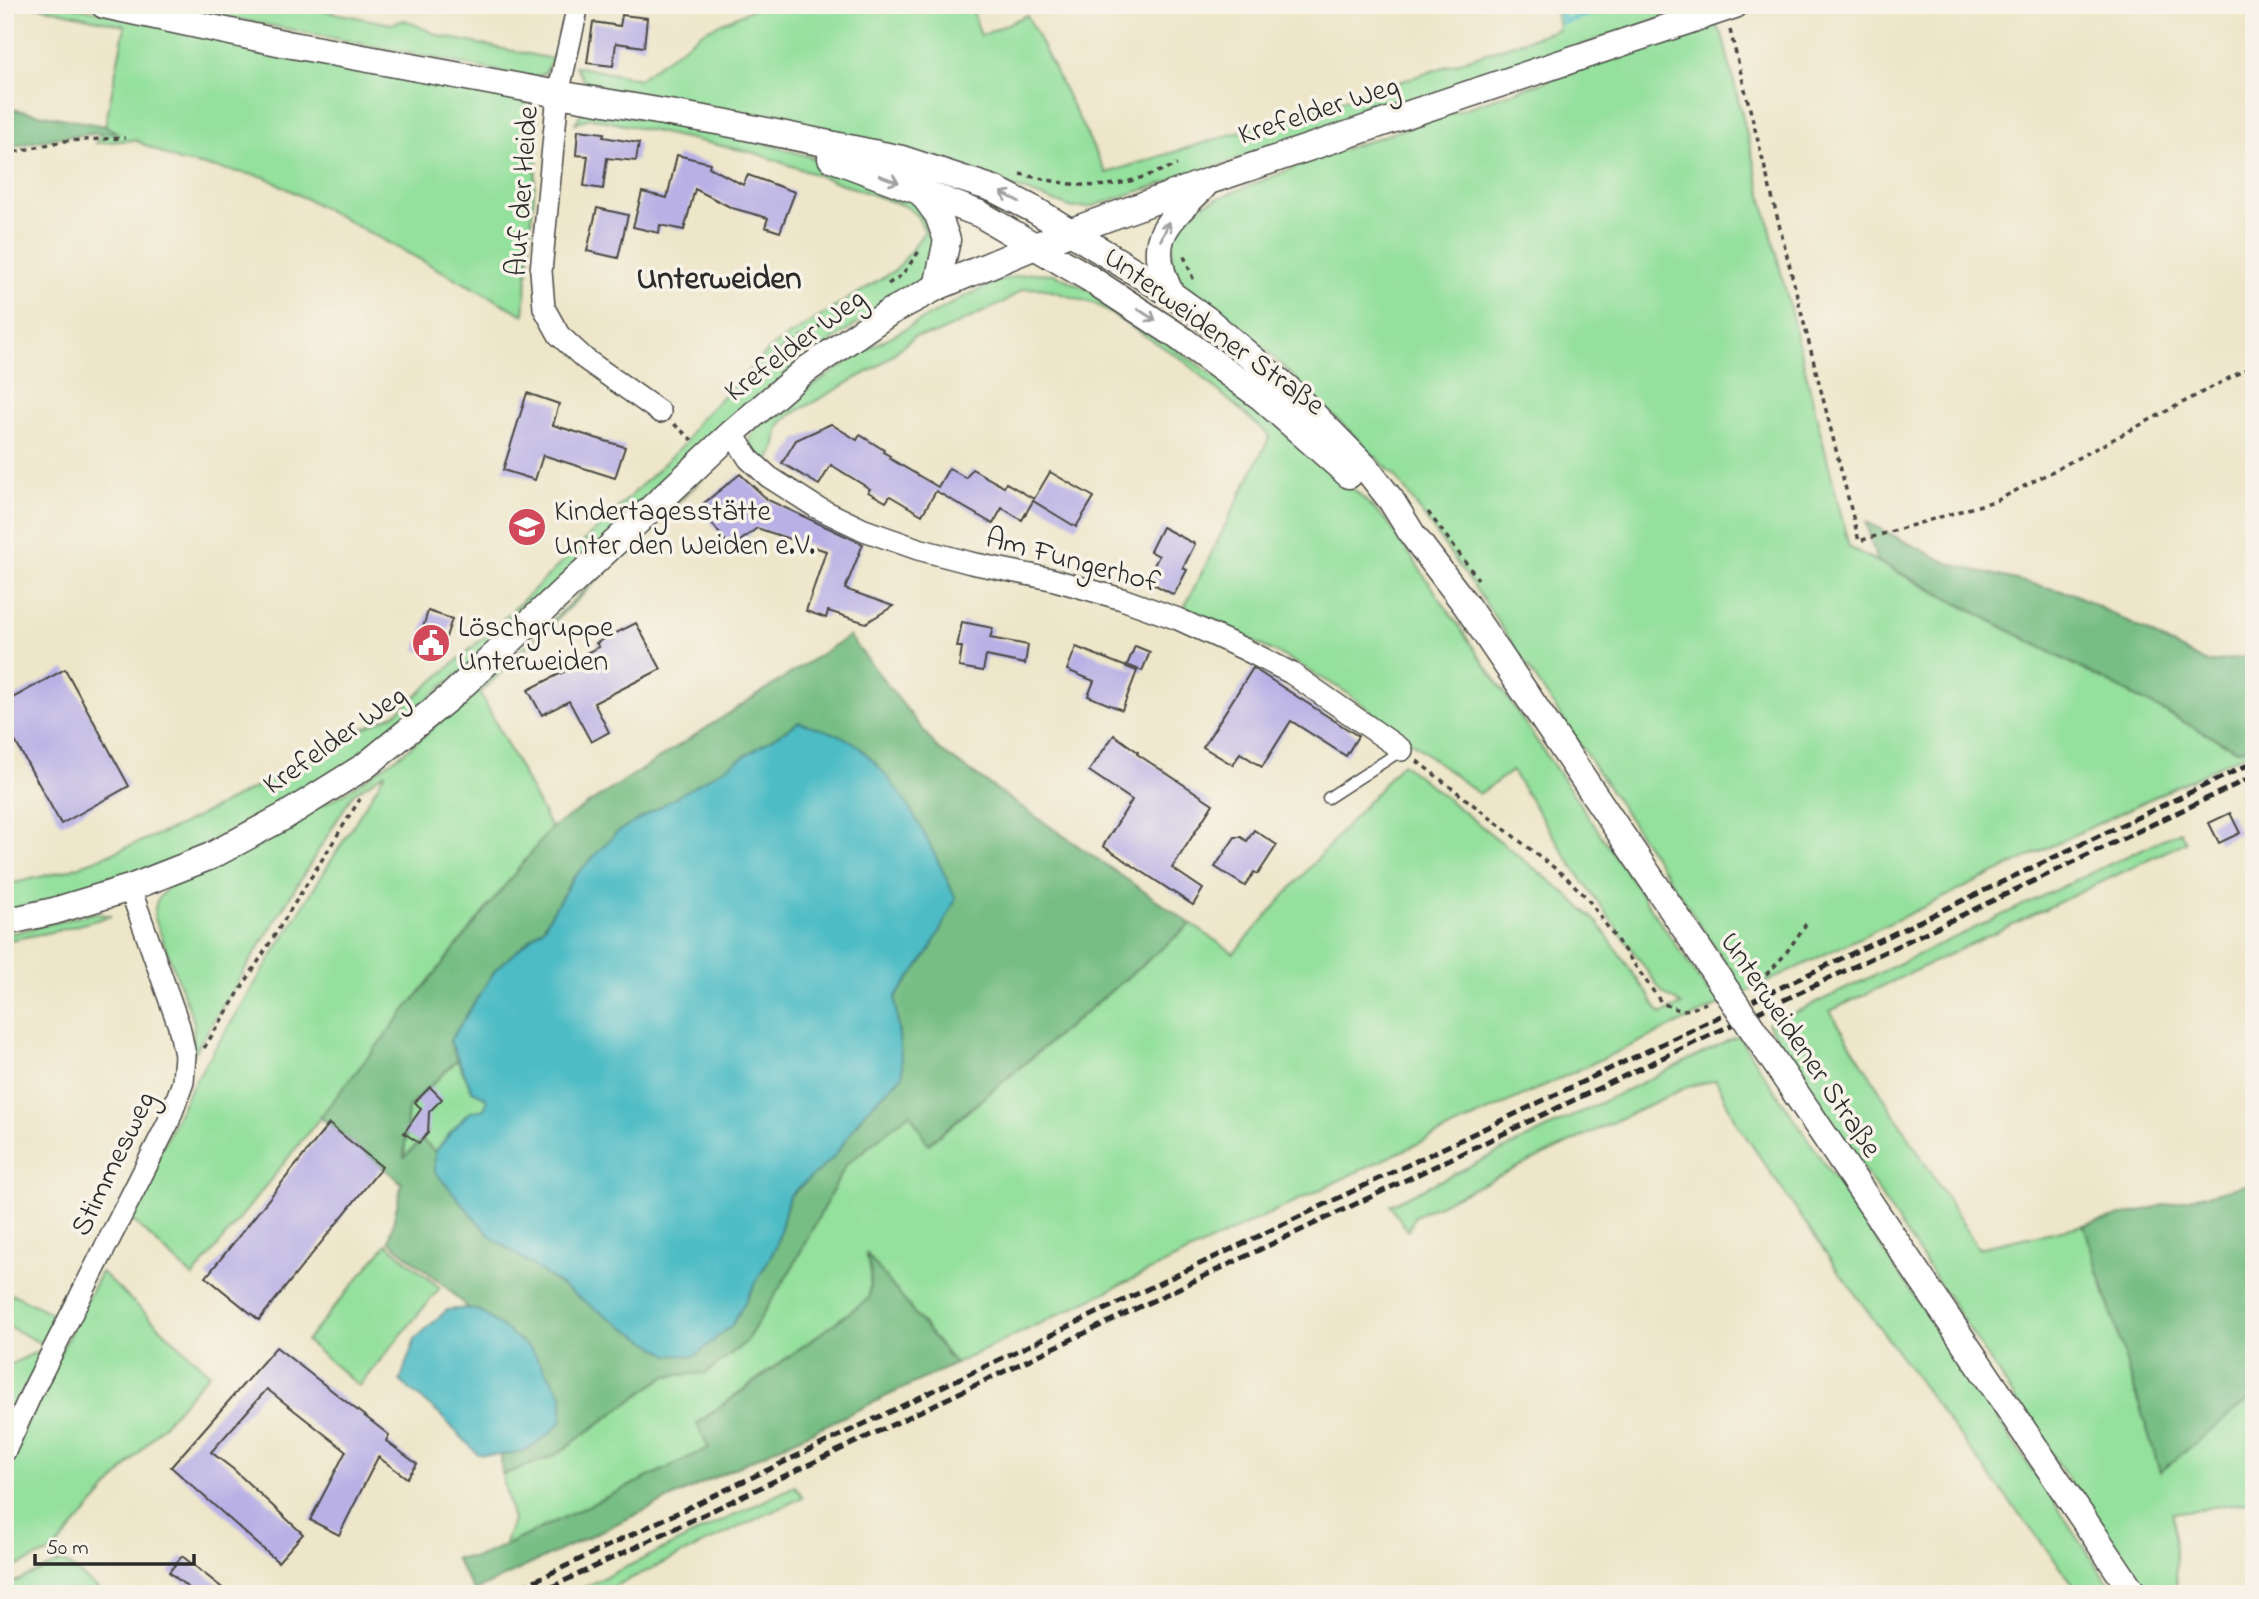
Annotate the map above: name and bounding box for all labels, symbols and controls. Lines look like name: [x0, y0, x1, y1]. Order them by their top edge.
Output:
street label: Krefelder Weg: [1233, 65, 1405, 159]
street label: Auf der Heide: [496, 104, 552, 278]
one-way arrow: [878, 174, 900, 187]
one-way arrow: [1000, 190, 1021, 203]
one-way arrow: [1159, 221, 1172, 242]
street label: Unterweidener Straße: [1093, 237, 1334, 428]
district label: Unterweiden: [636, 256, 802, 304]
street label: Krefelder Weg: [716, 279, 876, 414]
one-way arrow: [1136, 308, 1156, 322]
place label: Kindertagesstätte Unter den Weiden e.V.: [554, 491, 815, 569]
school or university icon: Kindertagesstätte Unter den Weiden e.V.: [506, 506, 548, 548]
street label: Am Fungerhof: [980, 518, 1164, 606]
place label: Löschgruppe Unterweiden: [458, 607, 614, 685]
public building icon: Löschgruppe Unterweiden: [410, 622, 452, 664]
street label: Krefelder Weg: [255, 676, 417, 807]
street label: Unterweidener Straße: [1707, 924, 1892, 1168]
street label: Stimmesweg: [61, 1084, 169, 1244]
scale bar: [35, 1522, 194, 1566]
text: 50 m: [46, 1534, 89, 1564]

